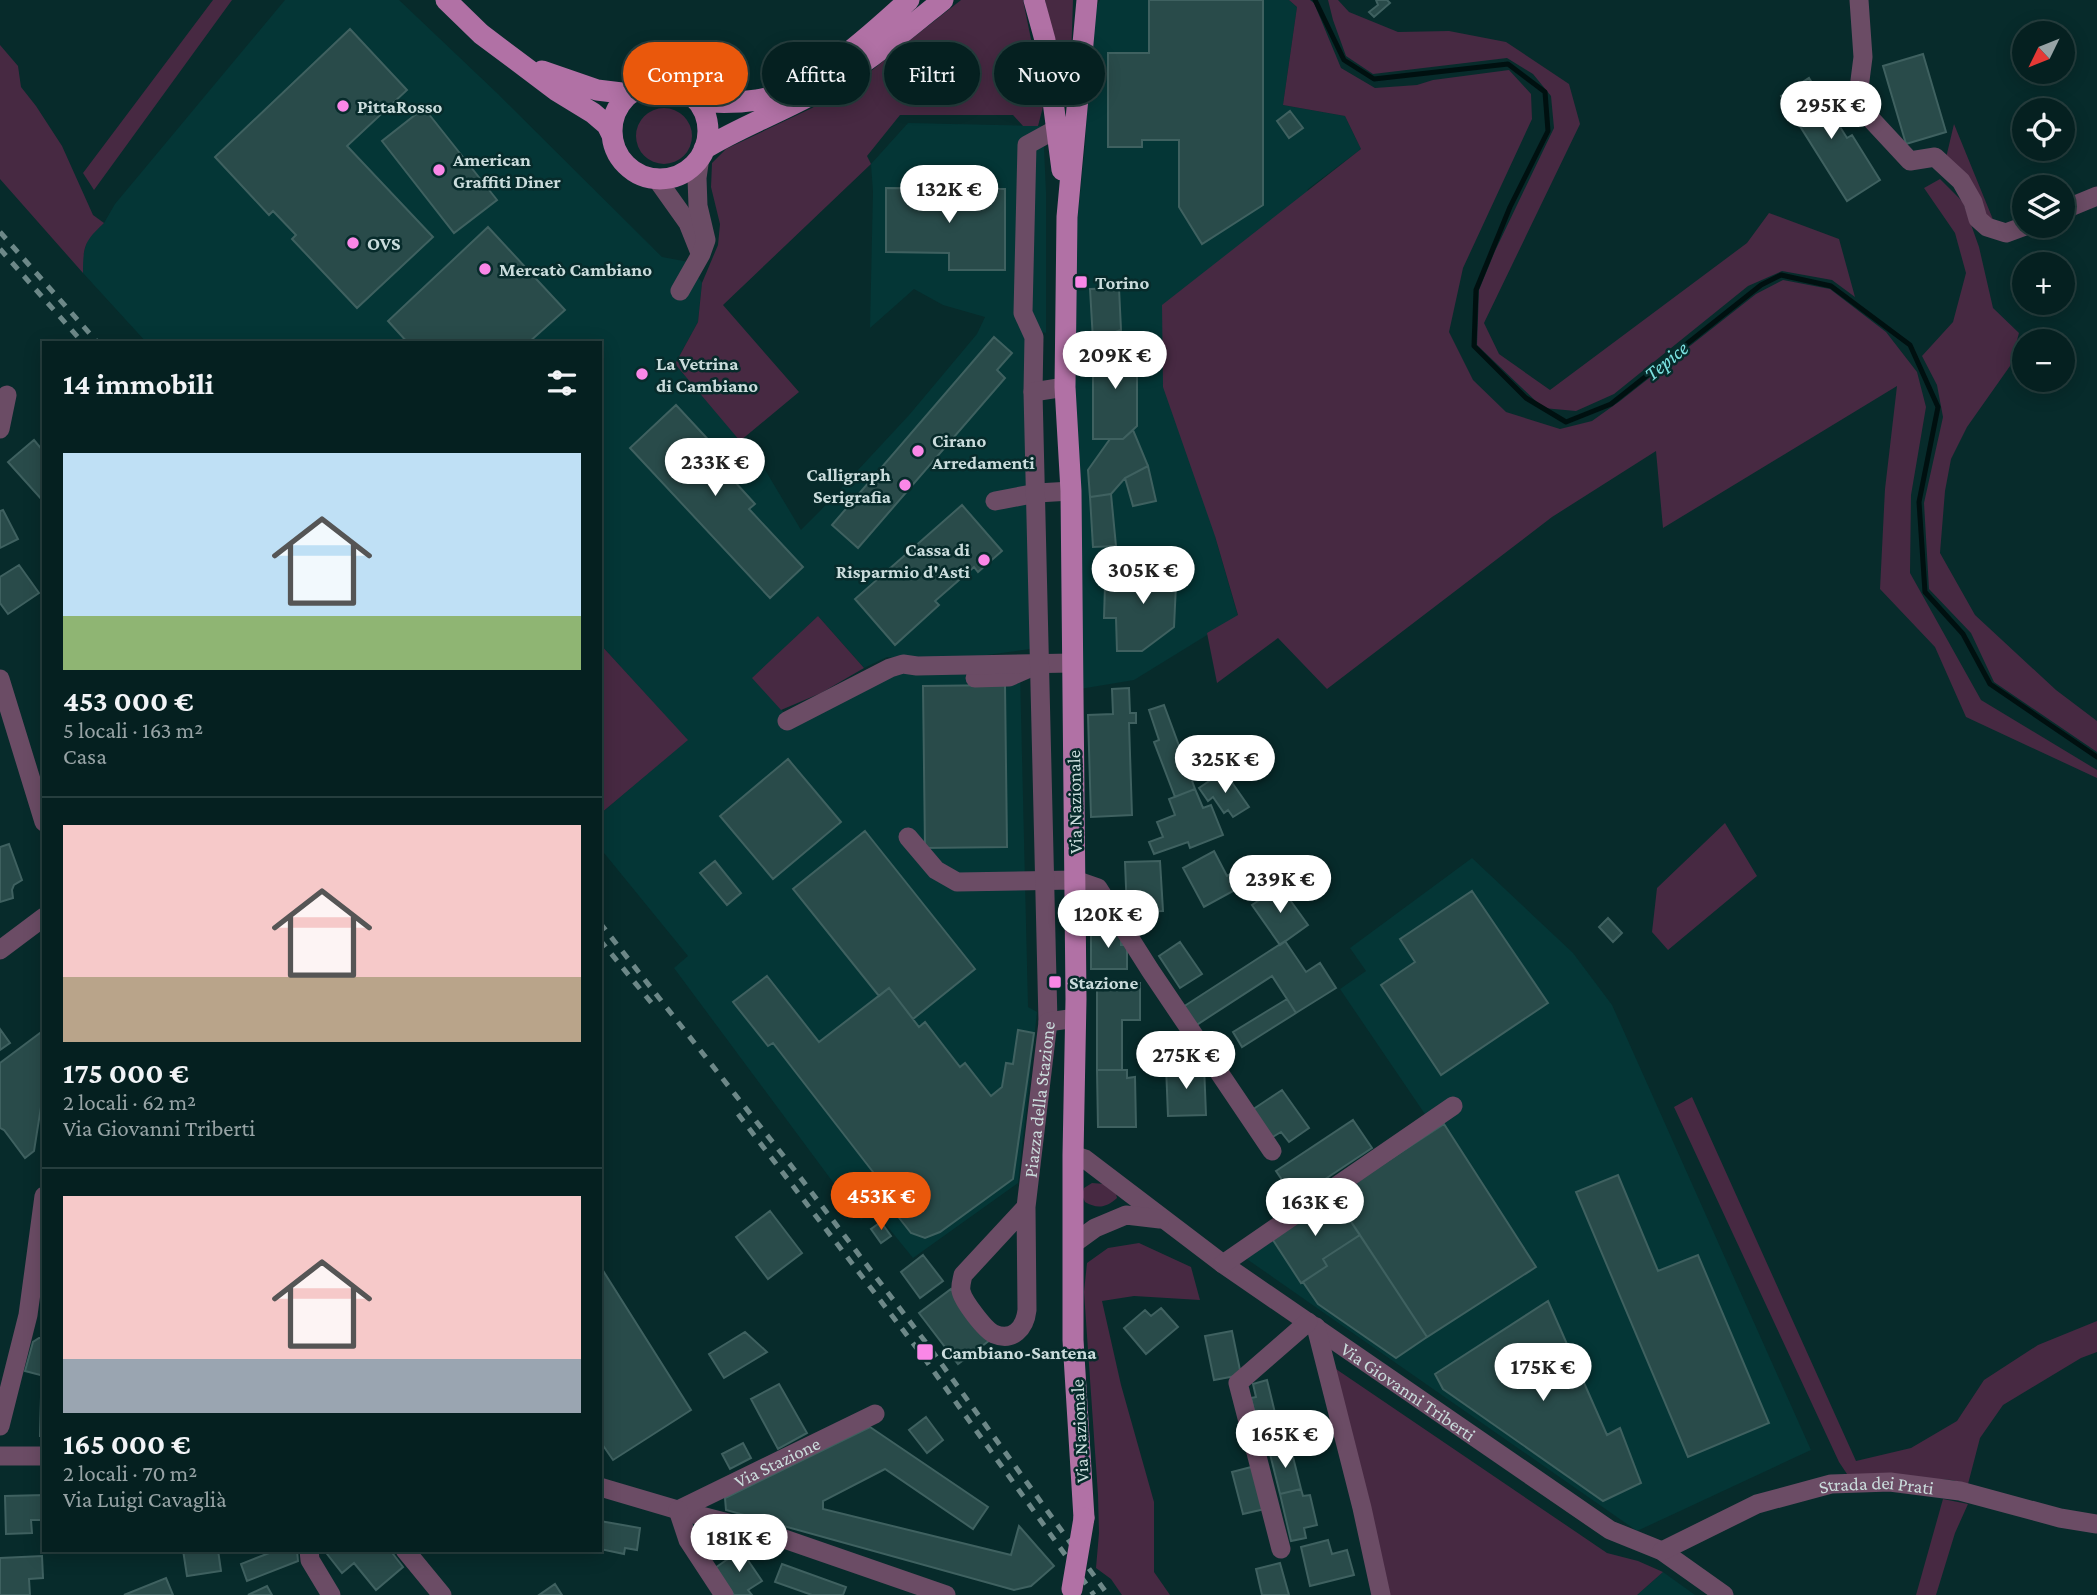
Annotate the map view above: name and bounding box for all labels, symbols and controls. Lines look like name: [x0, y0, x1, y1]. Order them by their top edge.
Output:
north arrow: [2012, 21, 2076, 84]
map controls: [2012, 21, 2075, 392]
chip: Compra: [623, 42, 748, 105]
chip: Affitta: [762, 42, 870, 105]
chip: Filtri: [884, 42, 980, 105]
chip: Nuovo: [994, 42, 1105, 105]
pin: 295K €: [1774, 82, 1888, 141]
text: 295K €: [1796, 91, 1866, 117]
place label: PittaRosso: [357, 96, 443, 117]
marker: PittaRosso: [335, 98, 351, 114]
button: locate: [2012, 98, 2075, 161]
place label: American Graffiti Diner: [452, 149, 561, 192]
marker: American Graffiti Diner: [431, 162, 447, 178]
pin: 132K €: [892, 166, 1006, 225]
text: 132K €: [916, 175, 982, 201]
button: layers: [2012, 175, 2075, 238]
place label: OVS: [367, 233, 401, 254]
marker: OVS: [345, 235, 361, 251]
button: +: [2012, 252, 2075, 315]
place label: Mercatò Cambiano: [499, 259, 652, 280]
marker: Mercatò Cambiano: [477, 261, 493, 277]
place label: Torino: [1095, 272, 1150, 293]
marker: Torino: [1073, 274, 1089, 290]
button: −: [2012, 329, 2075, 392]
pin: 209K €: [1058, 332, 1172, 391]
water label: Tepice: [1639, 336, 1693, 386]
text: 209K €: [1079, 341, 1151, 367]
place label: La Vetrina di Cambiano: [656, 353, 758, 396]
icon: filters: [543, 364, 581, 402]
marker: La Vetrina di Cambiano: [634, 366, 650, 382]
text: 14 immobili: [63, 367, 214, 400]
place label: Cirano Arredamenti: [931, 430, 1035, 473]
pin: 233K €: [658, 438, 772, 498]
marker: Cirano Arredamenti: [910, 443, 926, 459]
text: 233K €: [681, 448, 749, 474]
place label: Calligraph Serigrafia: [806, 464, 892, 507]
marker: Calligraph Serigrafia: [897, 477, 913, 493]
icon: home: [259, 498, 385, 624]
place label: Cassa di Risparmio d'Asti: [836, 539, 970, 582]
pin: 305K €: [1086, 546, 1200, 606]
marker: Cassa di Risparmio d'Asti: [976, 552, 992, 568]
text: 305K €: [1108, 556, 1178, 582]
text: 453 000 €: [63, 684, 194, 717]
text: 5 locali · 163 m²: [63, 717, 203, 743]
pin: 325K €: [1168, 736, 1282, 795]
text: Casa: [63, 743, 107, 769]
text: 325K €: [1191, 745, 1259, 771]
street label: Via Nazionale: [1063, 750, 1086, 854]
pin: 239K €: [1223, 856, 1337, 915]
text: 239K €: [1245, 865, 1315, 891]
icon: home: [259, 870, 385, 996]
pin: 120K €: [1051, 890, 1165, 950]
text: 120K €: [1074, 900, 1142, 926]
place label: Stazione: [1069, 972, 1139, 993]
marker: Stazione: [1047, 974, 1063, 990]
street label: Piazza della Stazione: [1020, 1020, 1059, 1179]
pin: 275K €: [1129, 1032, 1243, 1091]
text: 275K €: [1152, 1041, 1220, 1067]
text: 175 000 €: [63, 1056, 189, 1089]
text: 2 locali · 62 m²: [63, 1089, 196, 1115]
text: Via Giovanni Triberti: [63, 1115, 255, 1141]
pin: 453K €: [824, 1172, 938, 1232]
pin: 163K €: [1258, 1178, 1372, 1238]
text: 453K €: [847, 1182, 915, 1208]
text: 163K €: [1282, 1188, 1348, 1214]
icon: home: [259, 1241, 385, 1367]
street label: Via Giovanni Triberti: [1337, 1338, 1480, 1446]
marker: Cambiano-Santena: [915, 1342, 935, 1362]
place label: Cambiano-Santena: [941, 1342, 1097, 1363]
pin: 175K €: [1486, 1344, 1600, 1403]
text: 175K €: [1511, 1353, 1575, 1379]
street label: Via Nazionale: [1066, 1379, 1093, 1483]
pin: 165K €: [1228, 1410, 1342, 1470]
text: 165K €: [1252, 1420, 1318, 1446]
text: 165 000 €: [63, 1427, 191, 1460]
street label: Via Stazione: [731, 1432, 823, 1492]
text: 2 locali · 70 m²: [63, 1460, 197, 1486]
street label: Strada dei Prati: [1816, 1472, 1935, 1499]
text: Via Luigi Cavaglià: [63, 1486, 227, 1512]
pin: 181K €: [682, 1514, 796, 1574]
text: 181K €: [707, 1524, 771, 1550]

